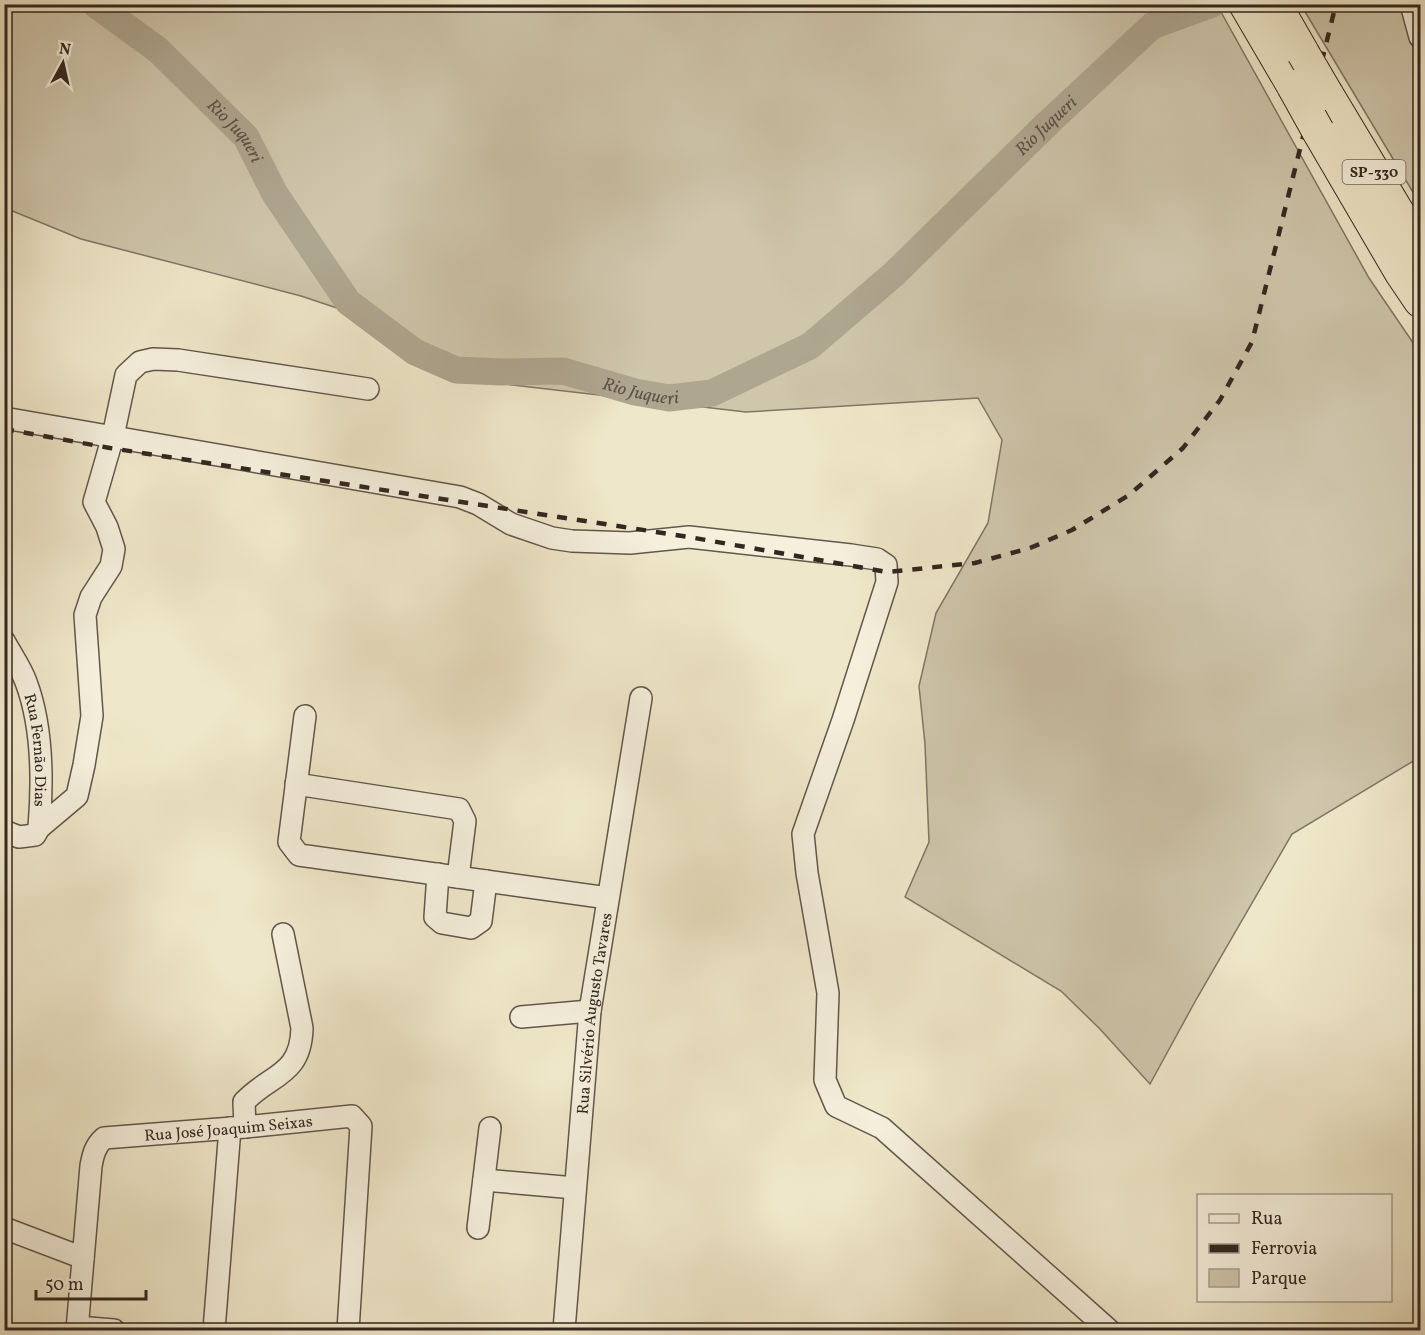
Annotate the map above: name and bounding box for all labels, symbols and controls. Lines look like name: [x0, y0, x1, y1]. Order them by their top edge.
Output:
north arrow: [33, 33, 93, 93]
text: N: [58, 38, 72, 62]
water label: Rio Juqueri: [1010, 91, 1084, 162]
water label: Rio Juqueri: [200, 94, 268, 168]
road number: SP-330: [1342, 160, 1406, 184]
water label: Rio Juqueri: [599, 372, 681, 412]
street label: Rua Fernão Dias: [18, 691, 50, 808]
street label: Rua Silvério Augusto Tavares: [573, 911, 619, 1115]
street label: Rua José Joaquim Seixas: [144, 1111, 314, 1148]
legend: [1197, 1194, 1392, 1302]
text: Rua: [1251, 1207, 1282, 1232]
text: Ferrovia: [1251, 1237, 1317, 1262]
scale bar: [36, 1263, 146, 1301]
text: Parque: [1251, 1267, 1306, 1292]
text: 50 m: [45, 1273, 84, 1298]

